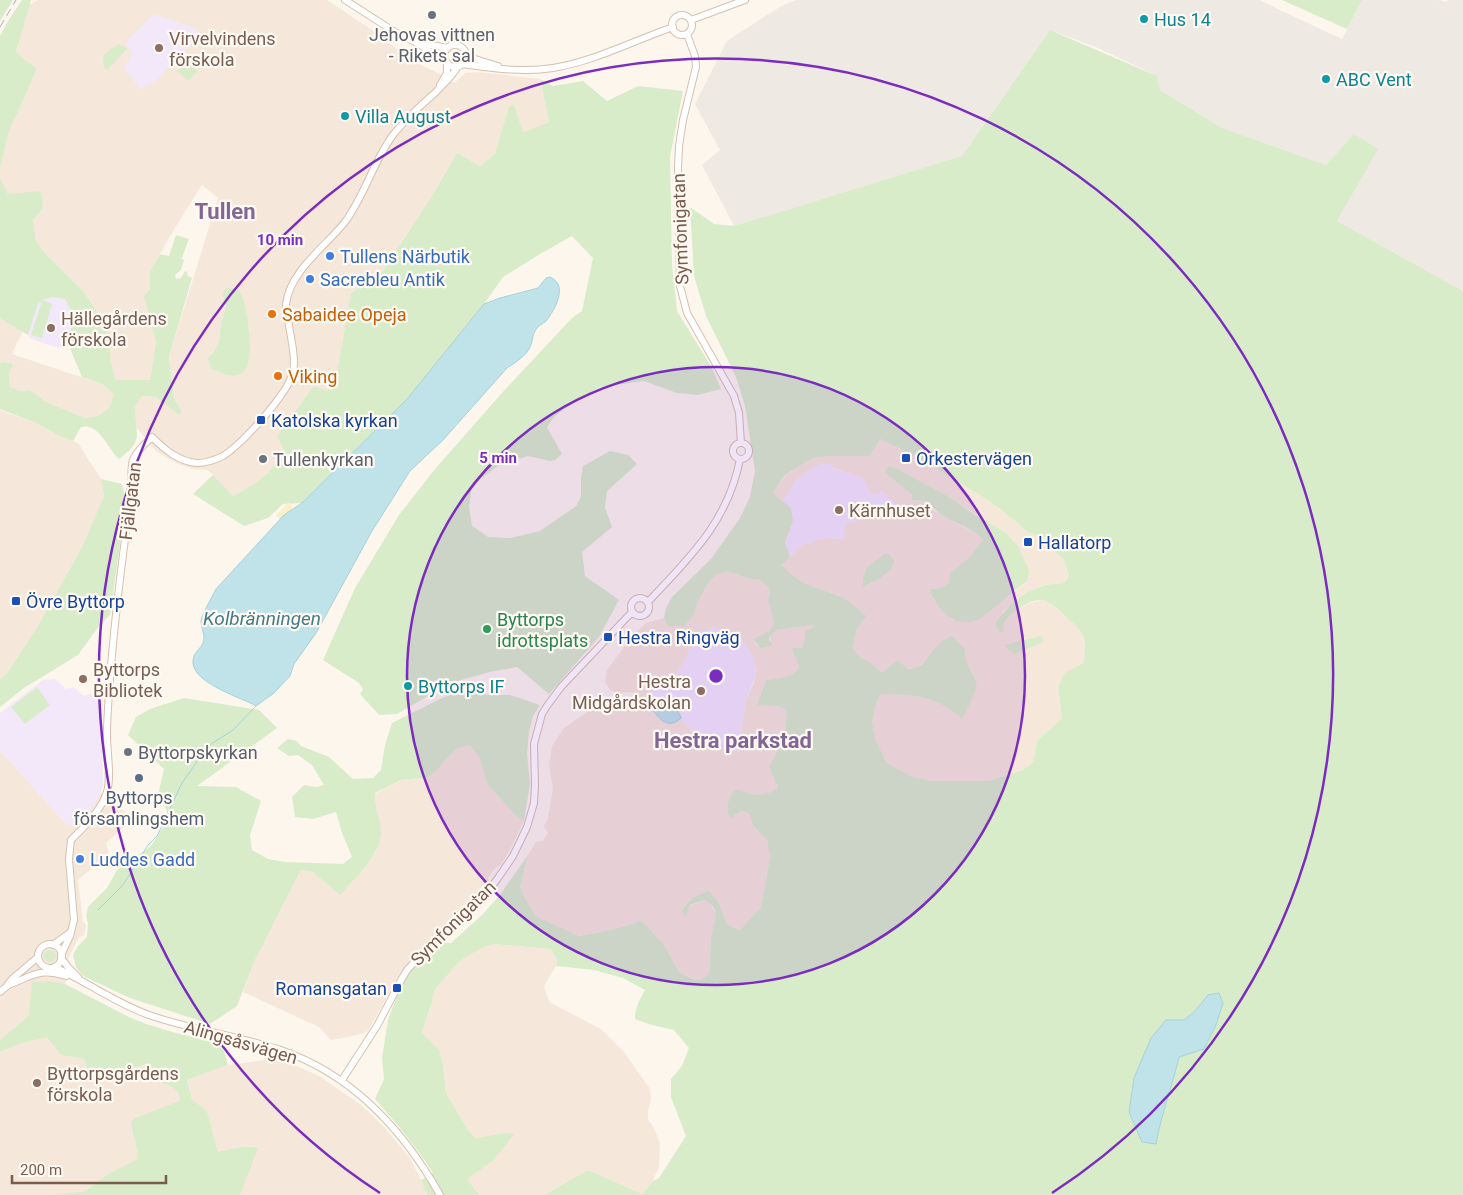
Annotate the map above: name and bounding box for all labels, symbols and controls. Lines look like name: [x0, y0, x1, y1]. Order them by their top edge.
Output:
marker: Jehovas vittnen - Rikets sal: [426, 9, 438, 21]
place label: Hus 14: [1154, 9, 1211, 30]
marker: Hus 14: [1138, 13, 1150, 25]
place label: Jehovas vittnen - Rikets sal: [369, 24, 495, 66]
place label: Virvelvindens förskola: [169, 28, 276, 70]
marker: Virvelvindens förskola: [153, 42, 165, 54]
place label: ABC Vent: [1336, 69, 1412, 90]
marker: ABC Vent: [1320, 73, 1332, 85]
place label: Villa August: [355, 106, 451, 127]
marker: Villa August: [339, 110, 351, 122]
street label: Symfonigatan: [668, 173, 692, 285]
district label: Tullen: [194, 199, 256, 224]
text: 10 min: [257, 231, 303, 249]
place label: Tullens Närbutik: [340, 246, 471, 267]
marker: Tullens Närbutik: [324, 250, 336, 262]
place label: Sacrebleu Antik: [320, 269, 446, 290]
marker: Sacrebleu Antik: [304, 273, 316, 285]
place label: Sabaidee Opeja: [282, 304, 407, 325]
place label: Hällegårdens förskola: [61, 308, 167, 350]
marker: Sabaidee Opeja: [266, 308, 278, 320]
marker: Hällegårdens förskola: [45, 322, 57, 334]
place label: Viking: [288, 366, 337, 387]
marker: Viking: [272, 370, 284, 382]
place label: Katolska kyrkan: [271, 410, 398, 431]
marker: Katolska kyrkan: [255, 414, 267, 426]
place label: Orkestervägen: [916, 448, 1032, 469]
place label: Tullenkyrkan: [273, 449, 374, 470]
text: 5 min: [479, 449, 517, 467]
marker: Orkestervägen: [900, 452, 912, 464]
marker: Tullenkyrkan: [257, 453, 269, 465]
street label: Fjällgatan: [115, 461, 145, 541]
place label: Kärnhuset: [849, 500, 931, 521]
marker: Kärnhuset: [833, 504, 845, 516]
place label: Hallatorp: [1038, 532, 1111, 553]
marker: Hallatorp: [1022, 536, 1034, 548]
place label: Övre Byttorp: [26, 591, 125, 612]
marker: Övre Byttorp: [10, 595, 22, 607]
water label: Kolbränningen: [203, 607, 321, 630]
place label: Byttorps idrottsplats: [497, 609, 588, 651]
marker: Byttorps idrottsplats: [481, 623, 493, 635]
place label: Hestra Ringväg: [618, 627, 740, 648]
marker: Hestra Ringväg: [602, 631, 614, 643]
place label: Byttorps Bibliotek: [93, 659, 163, 701]
centre of rings: [707, 667, 725, 685]
place label: Hestra Midgårdskolan: [572, 671, 691, 713]
marker: Byttorps Bibliotek: [77, 673, 89, 685]
place label: Byttorps IF: [418, 676, 504, 697]
marker: Byttorps IF: [402, 680, 414, 692]
marker: Hestra Midgårdskolan: [695, 685, 707, 697]
district label: Hestra parkstad: [654, 728, 812, 753]
place label: Byttorpskyrkan: [138, 742, 258, 763]
marker: Byttorpskyrkan: [122, 746, 134, 758]
marker: Byttorps församlingshem: [133, 772, 145, 784]
place label: Byttorps församlingshem: [74, 787, 204, 829]
place label: Luddes Gadd: [90, 849, 195, 870]
marker: Luddes Gadd: [74, 853, 86, 865]
street label: Symfonigatan: [406, 876, 500, 970]
place label: Romansgatan: [275, 978, 387, 999]
marker: Romansgatan: [391, 982, 403, 994]
street label: Alingsåsvägen: [182, 1016, 300, 1068]
place label: Byttorpsgårdens förskola: [47, 1063, 179, 1105]
marker: Byttorpsgårdens förskola: [31, 1077, 43, 1089]
scale bar: [12, 1152, 166, 1184]
text: 200 m: [20, 1161, 62, 1179]

